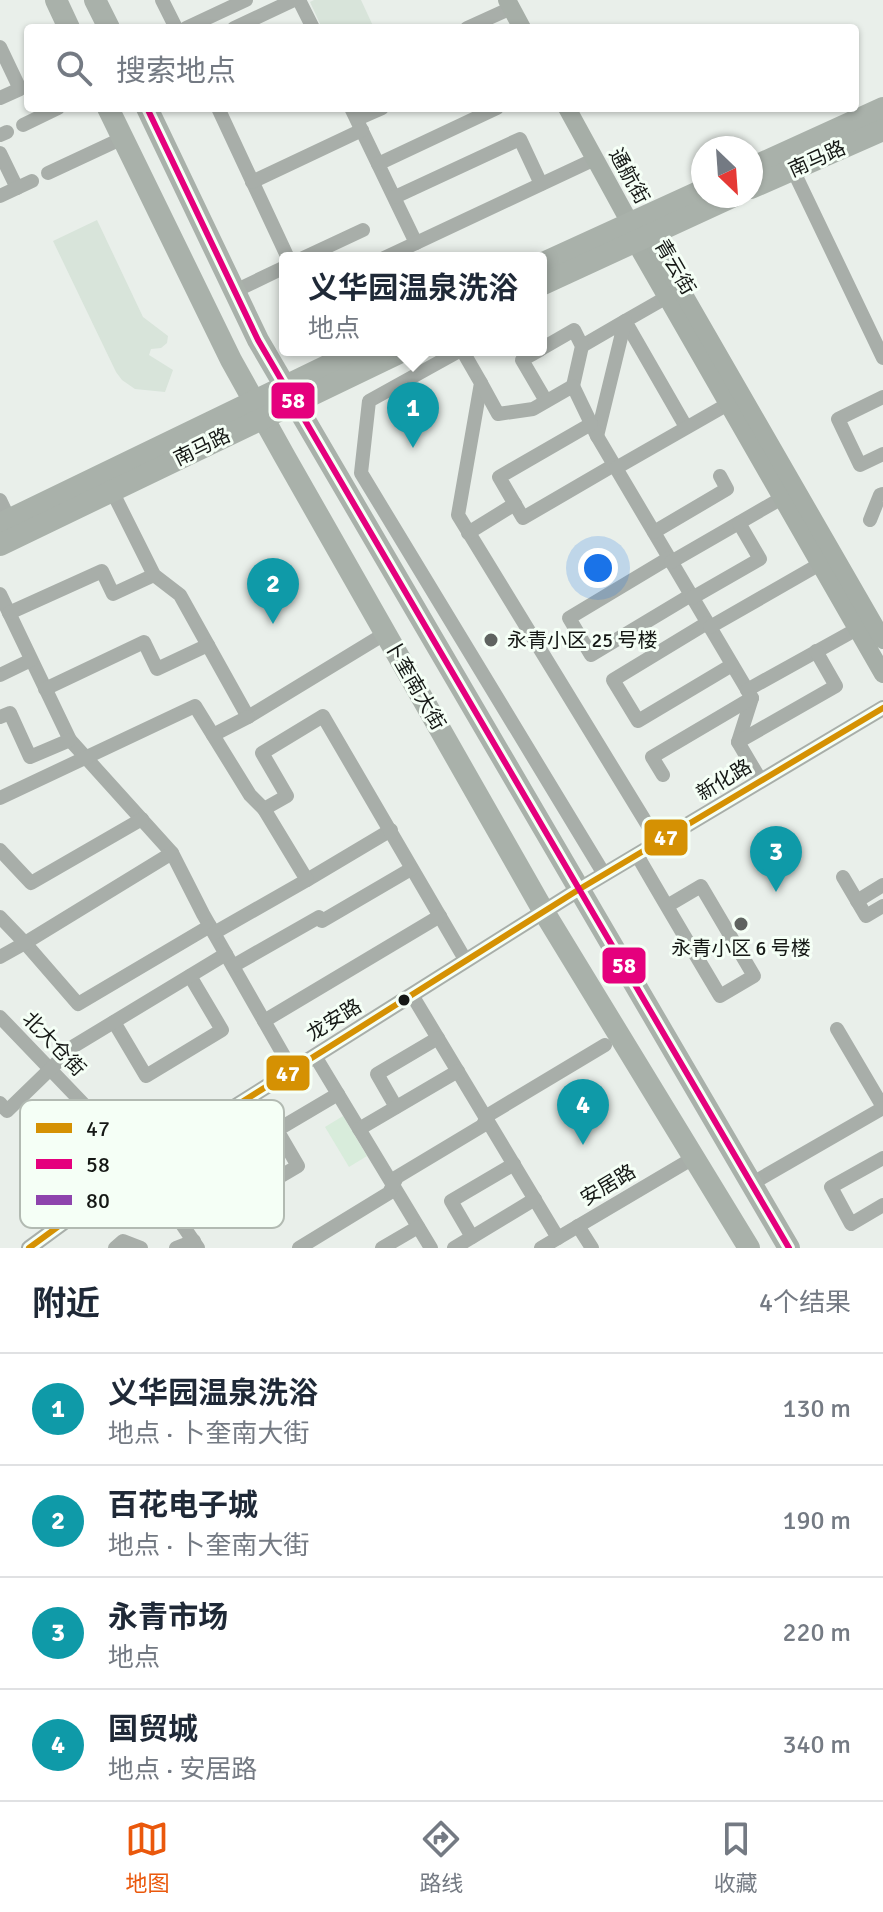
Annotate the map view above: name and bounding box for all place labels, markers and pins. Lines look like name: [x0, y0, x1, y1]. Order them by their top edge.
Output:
pin: 1: [387, 382, 439, 448]
pin: 2: [247, 558, 299, 624]
place label: 永青小区 25 号楼: [507, 628, 657, 653]
marker: 永青小区 25 号楼: [482, 631, 500, 649]
pin: 3: [750, 826, 802, 892]
marker: 永青小区 6 号楼: [732, 915, 750, 933]
place label: 永青小区 6 号楼: [671, 936, 811, 961]
unlabelled marker: [396, 992, 412, 1008]
pin: 4: [557, 1079, 609, 1145]

